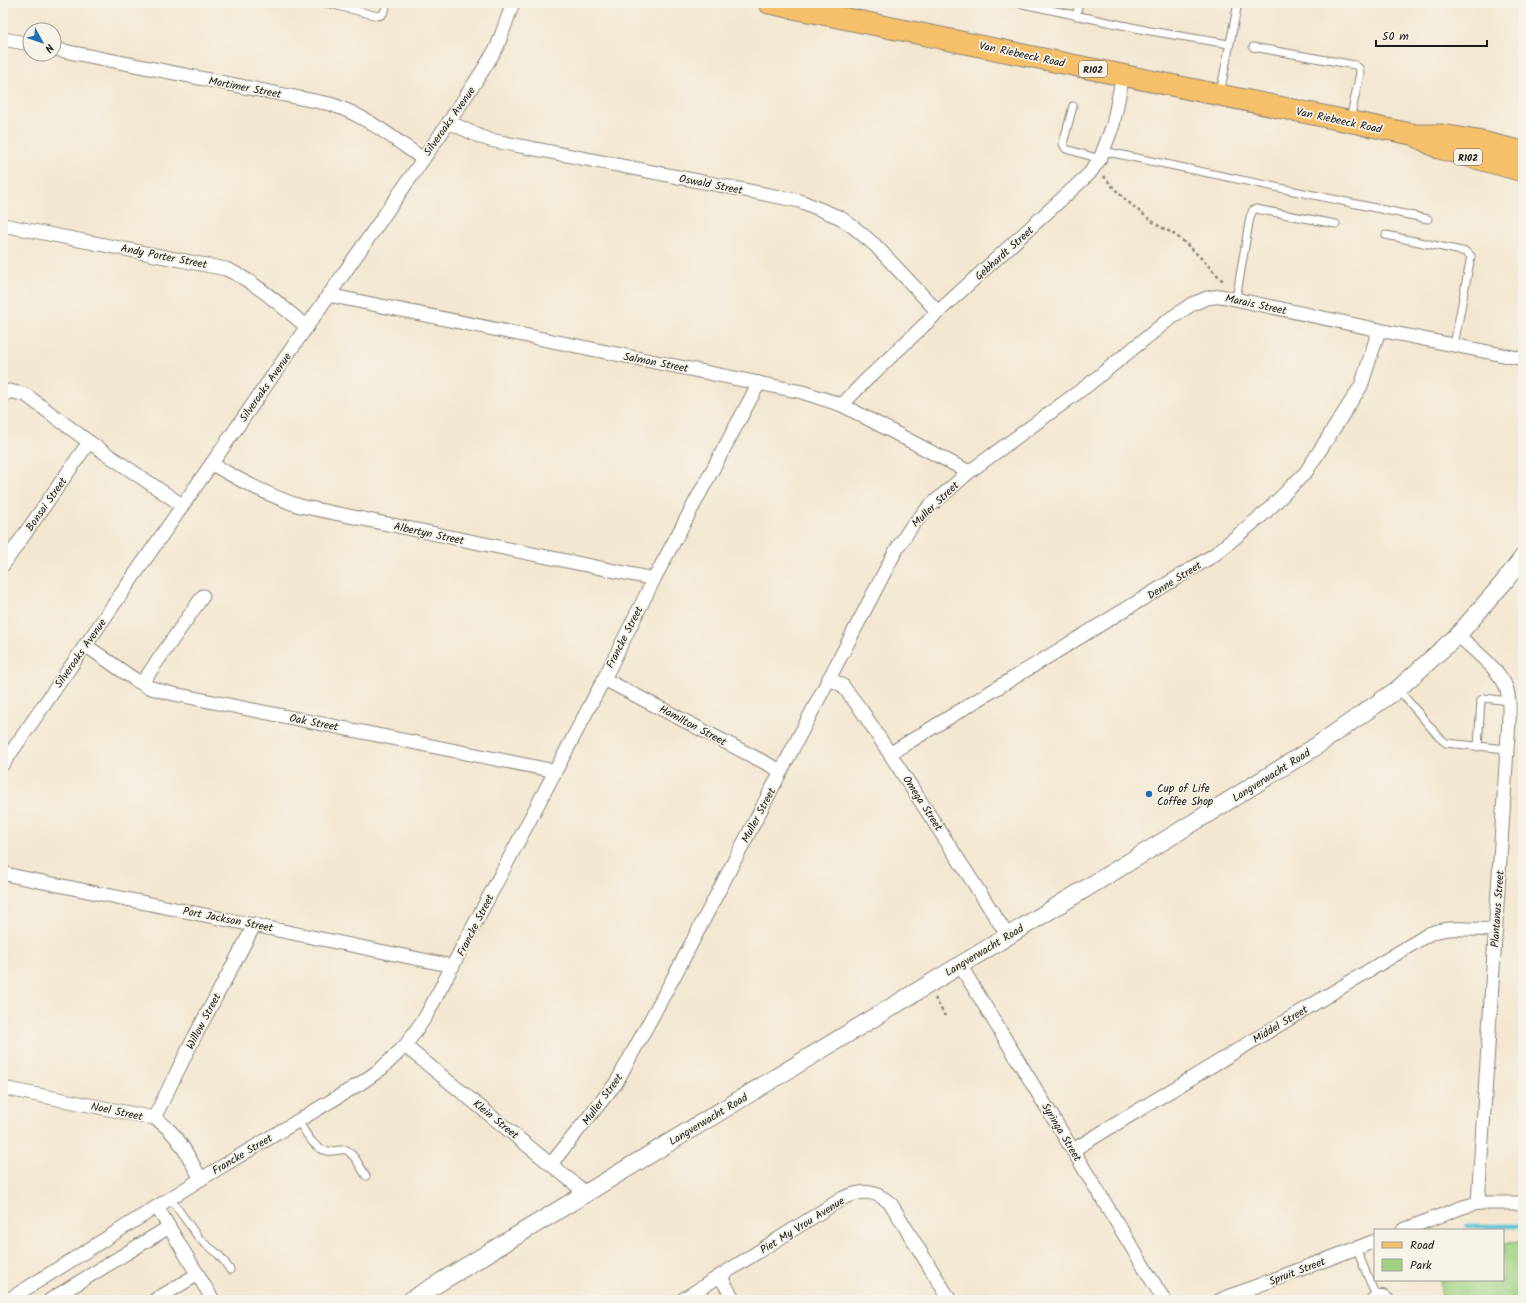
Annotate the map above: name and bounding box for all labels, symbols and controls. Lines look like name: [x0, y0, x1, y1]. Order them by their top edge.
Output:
north arrow: [22, 22, 62, 62]
scale bar: [1376, 22, 1487, 48]
text: 50 m: [1382, 27, 1409, 46]
street label: Van Riebeeck Road: [977, 37, 1067, 73]
text: N: [40, 39, 58, 56]
road number: R102: [1079, 61, 1107, 77]
street label: Mortimer Street: [207, 72, 283, 104]
street label: Silveroaks Avenue: [419, 83, 480, 160]
street label: Van Riebeeck Road: [1294, 103, 1384, 139]
road number: R102: [1454, 149, 1482, 165]
street label: Oswald Street: [677, 170, 745, 200]
street label: Gebhardt Street: [971, 222, 1039, 285]
street label: Andy Porter Street: [119, 240, 209, 274]
street label: Marais Street: [1223, 290, 1289, 320]
street label: Salmon Street: [622, 348, 690, 378]
street label: Silveroaks Avenue: [235, 349, 296, 426]
street label: Bonsai Street: [21, 473, 73, 535]
street label: Muller Street: [908, 477, 964, 532]
street label: Albertyn Street: [392, 518, 466, 550]
street label: Denne Street: [1144, 557, 1206, 605]
street label: Francke Street: [601, 603, 649, 672]
street label: Silveroaks Avenue: [50, 615, 111, 692]
street label: Hamilton Street: [656, 701, 730, 752]
street label: Oak Street: [288, 709, 340, 737]
street label: Langverwacht Road: [1229, 744, 1315, 807]
street label: Omega Street: [897, 772, 947, 836]
place label: Cup of Life Coffee Shop: [1157, 780, 1214, 811]
street label: Muller Street: [737, 784, 781, 846]
marker: Cup of Life Coffee Shop: [1144, 789, 1154, 799]
street label: Plantanus Street: [1486, 869, 1510, 948]
street label: Francke Street: [452, 891, 500, 960]
street label: Port Jackson Street: [181, 902, 275, 938]
street label: Langverwacht Road: [941, 920, 1028, 982]
street label: Willow Street: [182, 990, 227, 1053]
street label: Middel Street: [1249, 1001, 1312, 1049]
street label: Muller Street: [578, 1069, 628, 1129]
street label: Langverwacht Road: [665, 1089, 752, 1151]
street label: Klein Street: [468, 1095, 523, 1145]
street label: Noel Street: [89, 1098, 145, 1126]
street label: Syringa Street: [1036, 1100, 1086, 1166]
street label: Francke Street: [209, 1129, 277, 1180]
street label: Piet My Vrou Avenue: [757, 1192, 848, 1259]
legend: [1374, 1229, 1504, 1281]
text: Road: [1410, 1236, 1435, 1255]
street label: Spruit Street: [1266, 1253, 1329, 1291]
text: Park: [1410, 1256, 1432, 1275]

